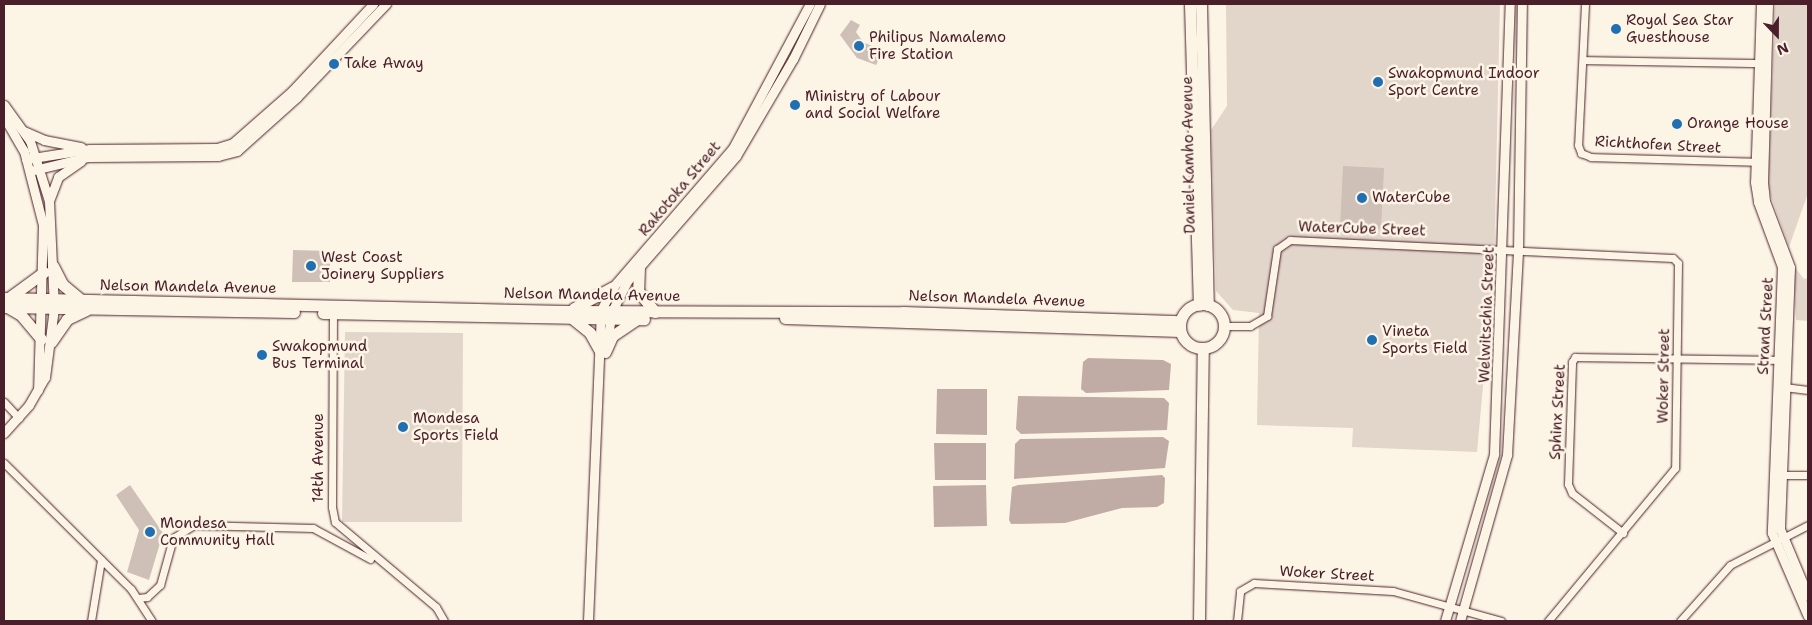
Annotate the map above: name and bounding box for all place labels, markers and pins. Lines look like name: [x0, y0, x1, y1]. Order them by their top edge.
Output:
place label: Royal Sea Star Guesthouse: [1626, 11, 1734, 46]
marker: Royal Sea Star Guesthouse: [1610, 23, 1622, 35]
place label: Philipus Namalemo Fire Station: [869, 28, 1006, 63]
marker: Philipus Namalemo Fire Station: [853, 40, 865, 52]
place label: Take Away: [344, 55, 424, 73]
marker: Take Away: [328, 58, 340, 70]
place label: Swakopmund Indoor Sport Centre: [1388, 64, 1540, 99]
marker: Swakopmund Indoor Sport Centre: [1372, 76, 1384, 88]
place label: Ministry of Labour and Social Welfare: [805, 87, 941, 122]
marker: Ministry of Labour and Social Welfare: [789, 99, 801, 111]
place label: Orange House: [1687, 115, 1789, 133]
marker: Orange House: [1671, 118, 1683, 130]
place label: WaterCube: [1372, 189, 1451, 207]
marker: WaterCube: [1356, 192, 1368, 204]
place label: West Coast Joinery Suppliers: [321, 248, 445, 283]
marker: West Coast Joinery Suppliers: [305, 260, 317, 272]
place label: Vineta Sports Field: [1382, 322, 1468, 357]
marker: Vineta Sports Field: [1366, 334, 1378, 346]
place label: Swakopmund Bus Terminal: [272, 337, 367, 372]
marker: Swakopmund Bus Terminal: [256, 349, 268, 361]
place label: Mondesa Sports Field: [413, 409, 499, 444]
marker: Mondesa Sports Field: [397, 421, 409, 433]
place label: Mondesa Community Hall: [160, 514, 274, 549]
marker: Mondesa Community Hall: [144, 526, 156, 538]

